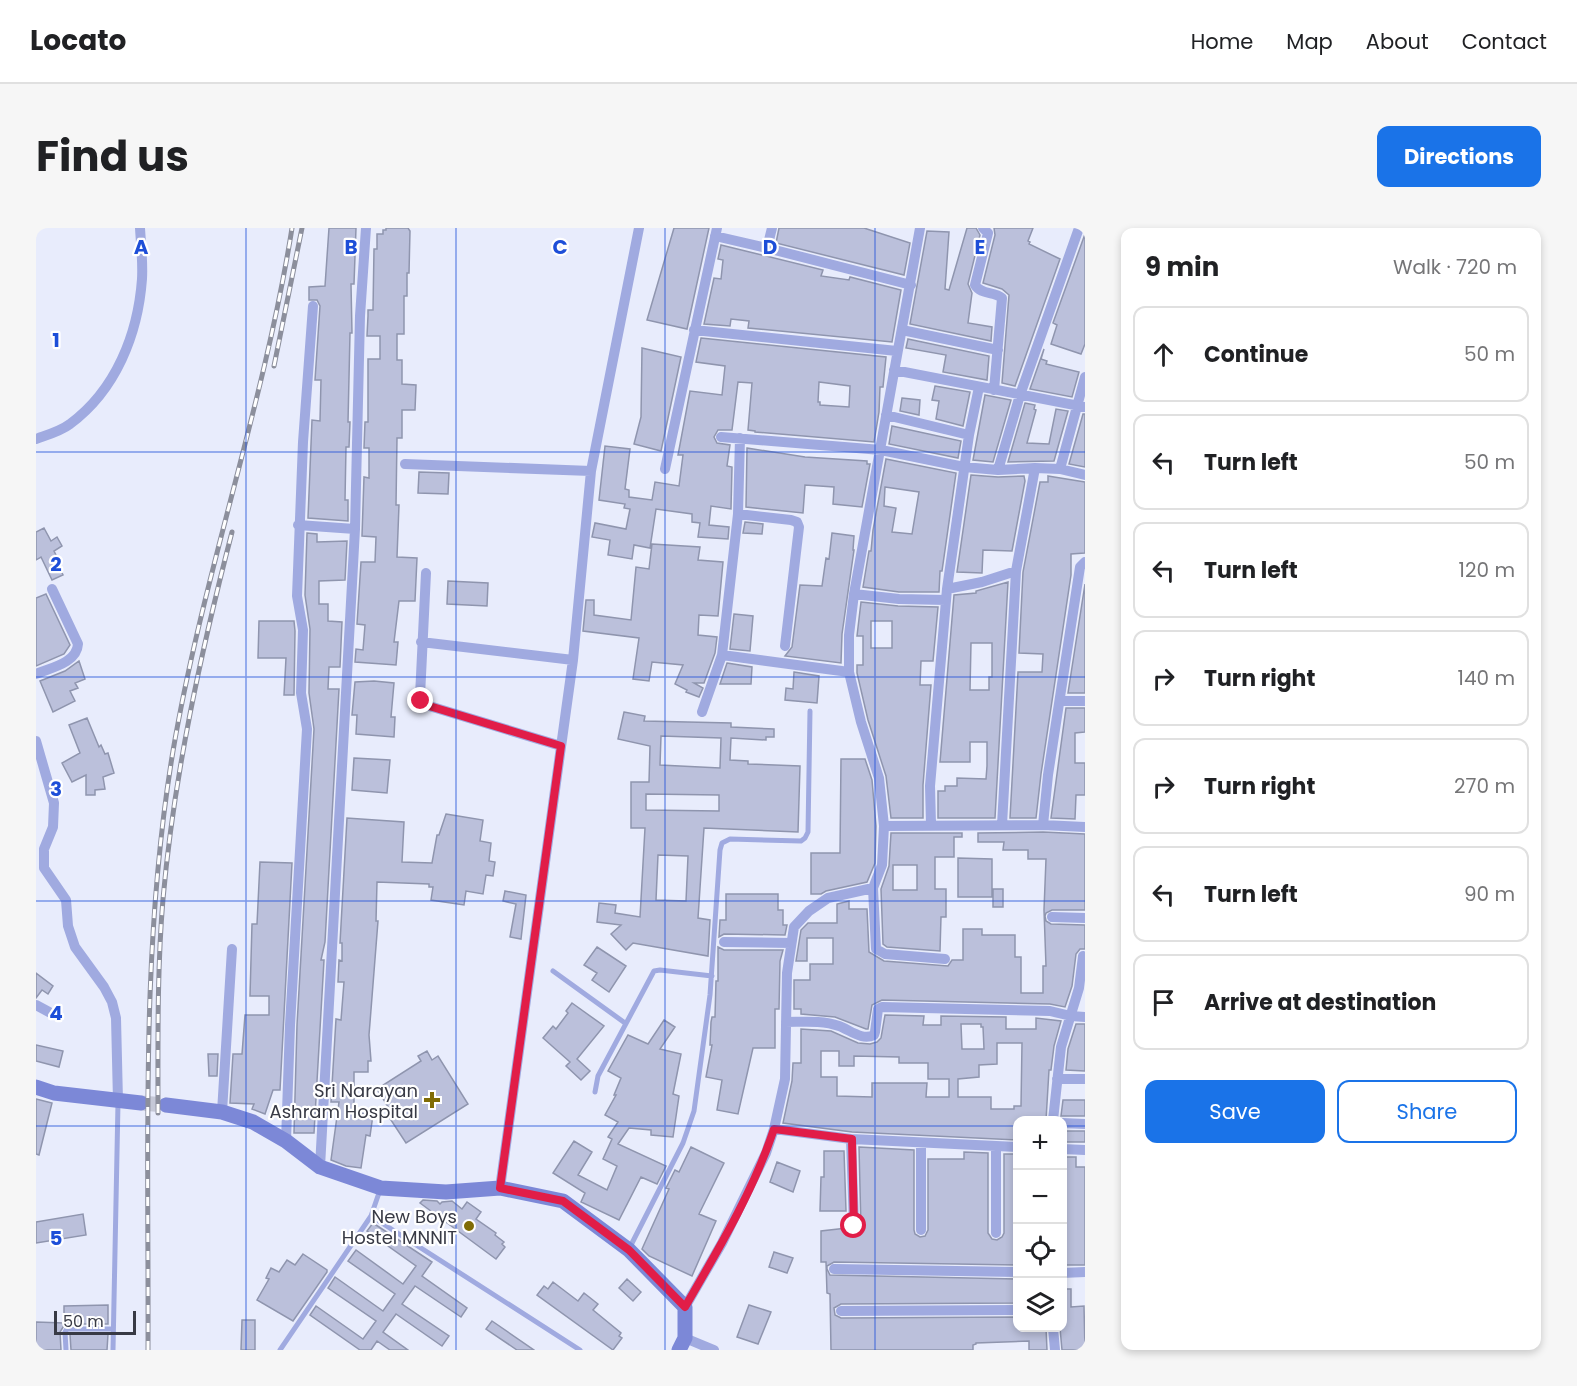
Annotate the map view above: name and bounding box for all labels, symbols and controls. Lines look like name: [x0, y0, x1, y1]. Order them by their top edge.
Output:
text: Locato: [30, 21, 126, 60]
text: Home: [1191, 27, 1253, 56]
text: Map: [1286, 27, 1333, 56]
text: About: [1366, 27, 1429, 56]
text: Contact: [1462, 27, 1547, 56]
button: Directions: [1377, 126, 1541, 187]
text: Find us: [36, 127, 189, 186]
text: A: [134, 233, 149, 261]
text: B: [344, 233, 358, 261]
text: C: [552, 233, 568, 261]
text: D: [763, 233, 777, 261]
text: E: [975, 233, 985, 261]
text: 9 min: [1145, 249, 1219, 285]
text: Walk · 720 m: [1393, 253, 1517, 281]
text: 1: [52, 326, 60, 354]
icon: ahead: [1147, 338, 1180, 371]
text: Continue: [1204, 339, 1308, 370]
text: 50 m: [1464, 340, 1515, 368]
icon: left: [1147, 446, 1180, 479]
text: Turn left: [1204, 447, 1298, 478]
text: 50 m: [1464, 448, 1515, 476]
text: 2: [50, 550, 62, 578]
icon: left: [1147, 554, 1180, 587]
text: Turn left: [1204, 555, 1298, 586]
text: 120 m: [1459, 556, 1515, 584]
icon: right: [1147, 662, 1180, 695]
text: Turn right: [1204, 663, 1315, 694]
text: 140 m: [1458, 664, 1515, 692]
route end: [407, 687, 433, 713]
icon: right: [1147, 770, 1180, 803]
text: Turn right: [1204, 771, 1315, 802]
text: 270 m: [1454, 772, 1515, 800]
text: 3: [50, 775, 62, 803]
icon: left: [1147, 878, 1180, 911]
text: Turn left: [1204, 879, 1298, 910]
text: 90 m: [1464, 880, 1515, 908]
icon: arrive: [1147, 986, 1180, 1019]
text: Arrive at destination: [1204, 987, 1436, 1018]
text: 4: [49, 999, 63, 1027]
place label: Sri Narayan Ashram Hospital: [270, 1078, 418, 1124]
button: Save: [1145, 1080, 1325, 1143]
button: Share: [1337, 1080, 1517, 1143]
marker: Sri Narayan Ashram Hospital: [423, 1091, 441, 1109]
map controls: [1013, 1116, 1067, 1332]
button: +: [1013, 1116, 1067, 1170]
button: −: [1013, 1170, 1067, 1224]
place label: New Boys Hostel MNNIT: [342, 1204, 457, 1250]
route start: [840, 1212, 866, 1238]
marker: New Boys Hostel MNNIT: [462, 1219, 476, 1233]
text: 5: [50, 1224, 63, 1252]
button: locate: [1013, 1224, 1067, 1278]
button: layers: [1013, 1278, 1067, 1332]
scale bar: [54, 1308, 136, 1336]
text: 50 m: [63, 1310, 104, 1333]

